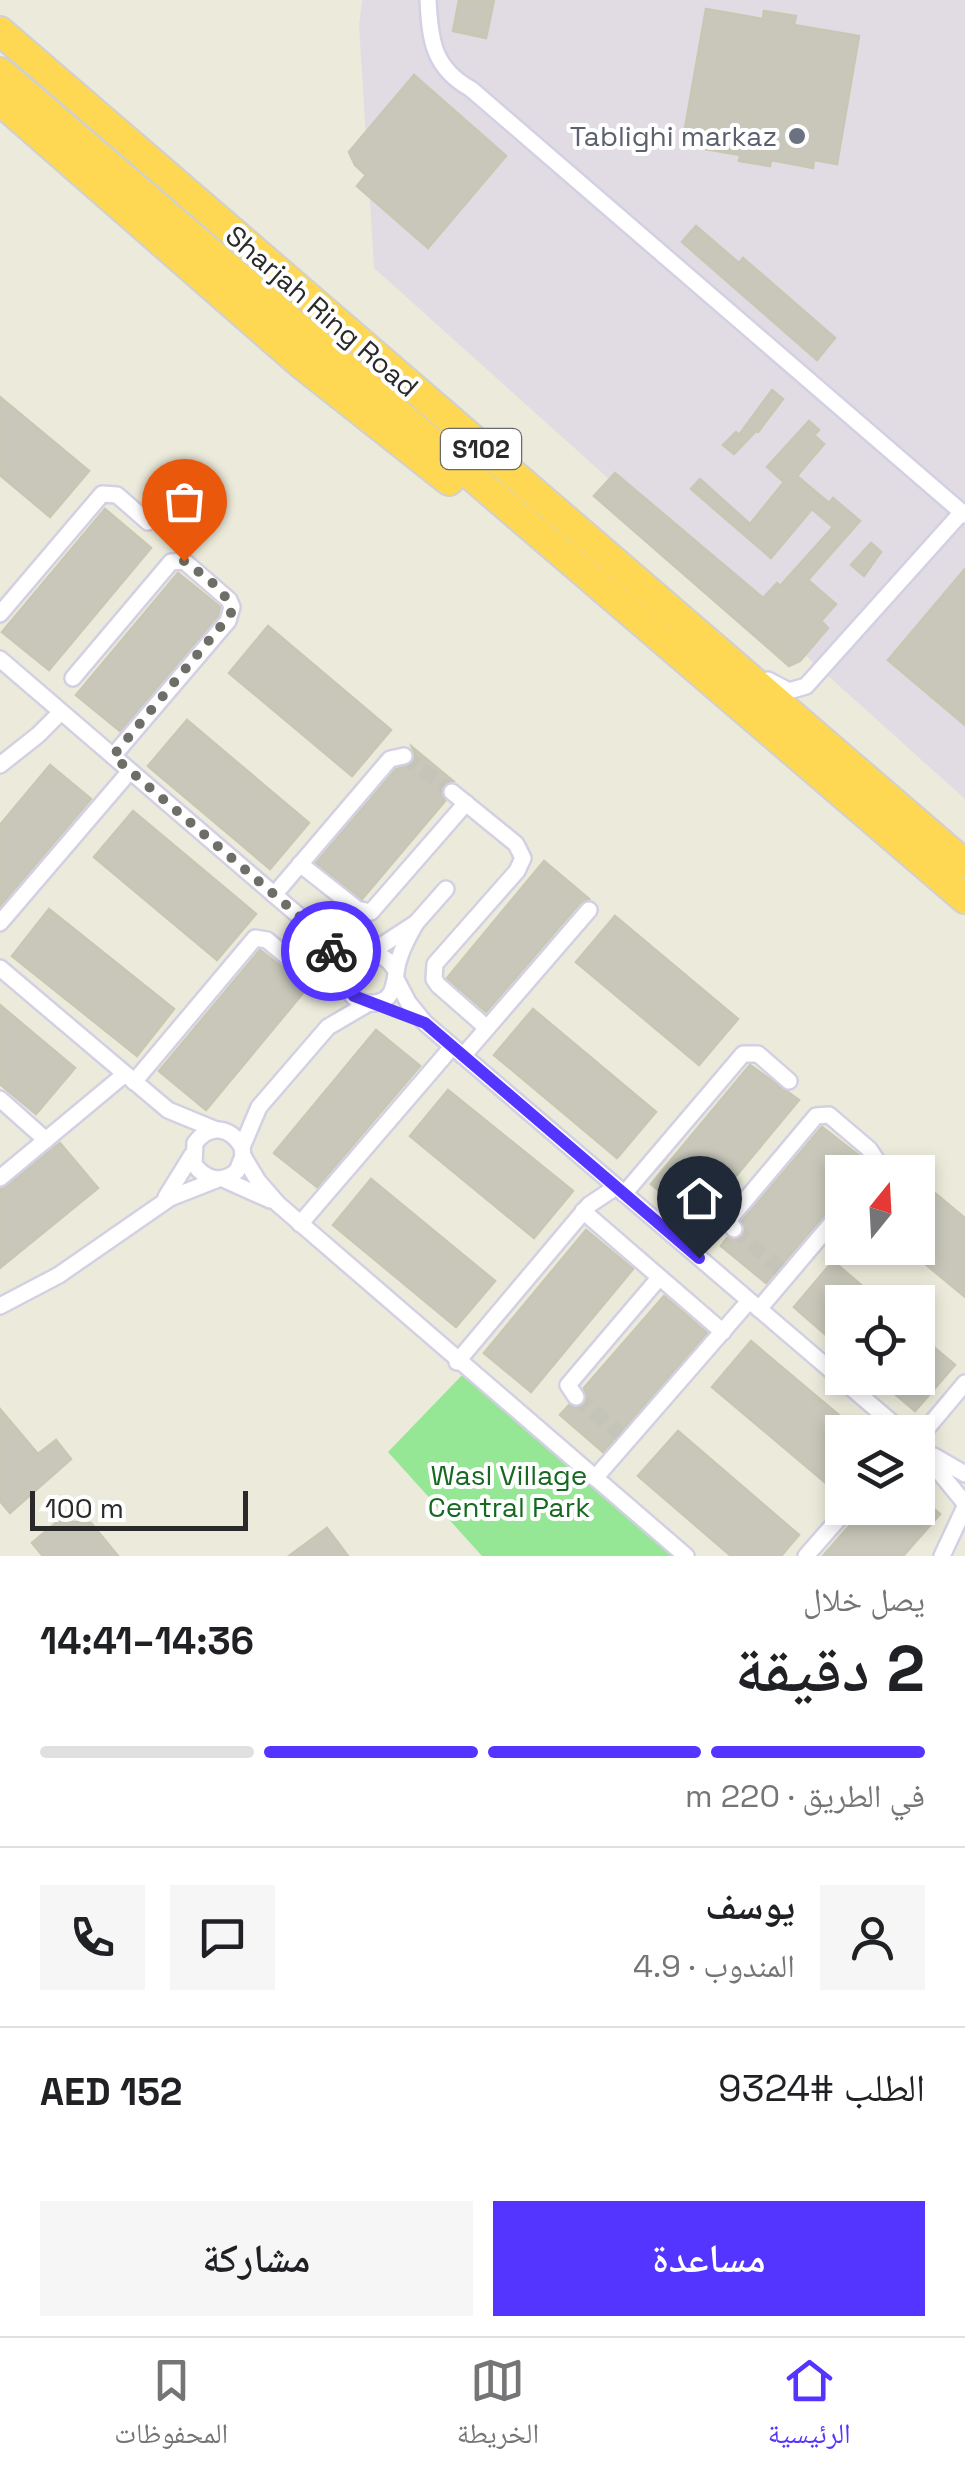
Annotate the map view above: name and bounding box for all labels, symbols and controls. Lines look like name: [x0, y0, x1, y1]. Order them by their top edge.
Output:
place label: Tablighi markaz: [570, 118, 777, 154]
marker: Tablighi markaz: [786, 125, 808, 147]
street label: Sharjah Ring Road: [218, 217, 426, 405]
road number: S102: [441, 429, 521, 469]
pin: [142, 459, 227, 562]
icon: bag: [157, 474, 212, 529]
courier: [281, 901, 381, 1001]
icon: bike: [304, 924, 359, 979]
north arrow: [825, 1155, 935, 1265]
map controls: [825, 1155, 935, 1525]
pin: [657, 1156, 742, 1259]
icon: home: [672, 1171, 727, 1226]
button: locate: [825, 1285, 935, 1395]
button: layers: [825, 1415, 935, 1525]
park label: Wasl Village Central Park: [428, 1457, 590, 1525]
scale bar: [30, 1486, 248, 1530]
text: 100 m: [45, 1490, 124, 1526]
text: يصل خلال: [803, 1580, 925, 1620]
text: 14:36–14:41: [40, 1617, 254, 1665]
text: 2 دقيقة: [735, 1627, 925, 1710]
text: في الطريق · 220 m: [685, 1776, 925, 1816]
text: يوسف: [705, 1882, 795, 1930]
button: phone: [40, 1885, 145, 1990]
button: chat: [170, 1885, 275, 1990]
button: person: [820, 1885, 925, 1990]
text: المندوب · 4.9: [633, 1946, 795, 1986]
text: الطلب #9324: [718, 2064, 925, 2112]
text: AED 152: [40, 2068, 182, 2116]
button: مشاركة: [40, 2201, 473, 2316]
button: مساعدة: [493, 2201, 925, 2316]
tab: المحفوظات: [114, 2353, 228, 2461]
tab: الخريطة: [457, 2353, 539, 2461]
tab: الرئيسية: [768, 2353, 851, 2461]

